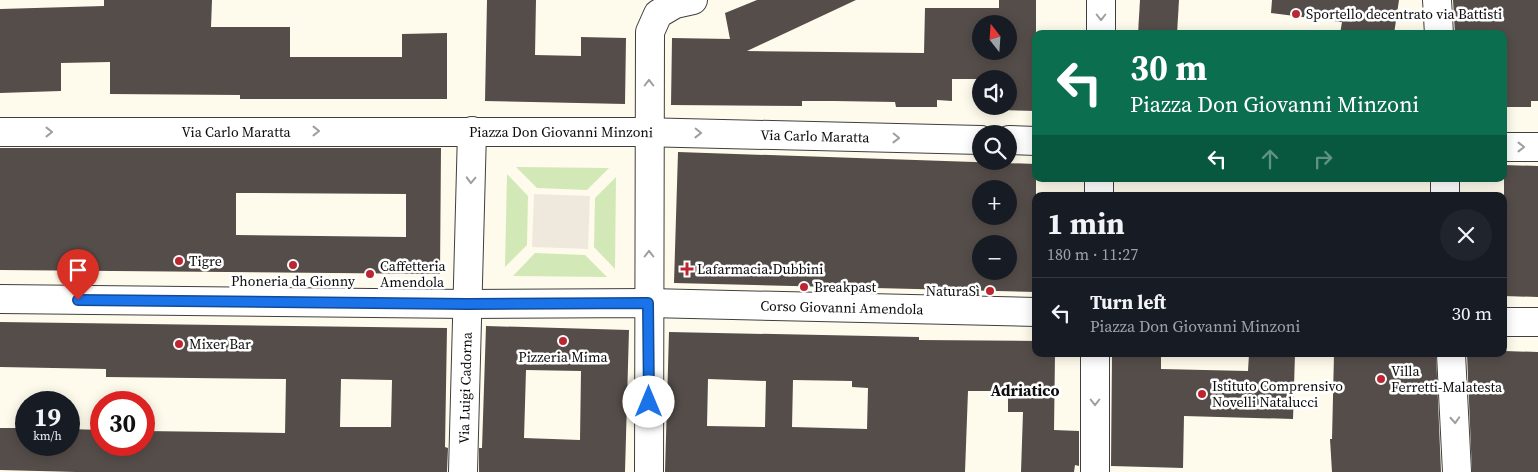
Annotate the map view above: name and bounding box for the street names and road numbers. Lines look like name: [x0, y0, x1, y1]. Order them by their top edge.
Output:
street label: Via Carlo Maratta: [181, 122, 291, 142]
street label: Via Carlo Maratta: [760, 125, 871, 147]
street label: Piazza Don Giovanni Minzoni: [469, 134, 653, 150]
street label: Corso Giovanni Amendola: [760, 296, 925, 319]
street label: Via Luigi Cadorna: [454, 331, 477, 444]

